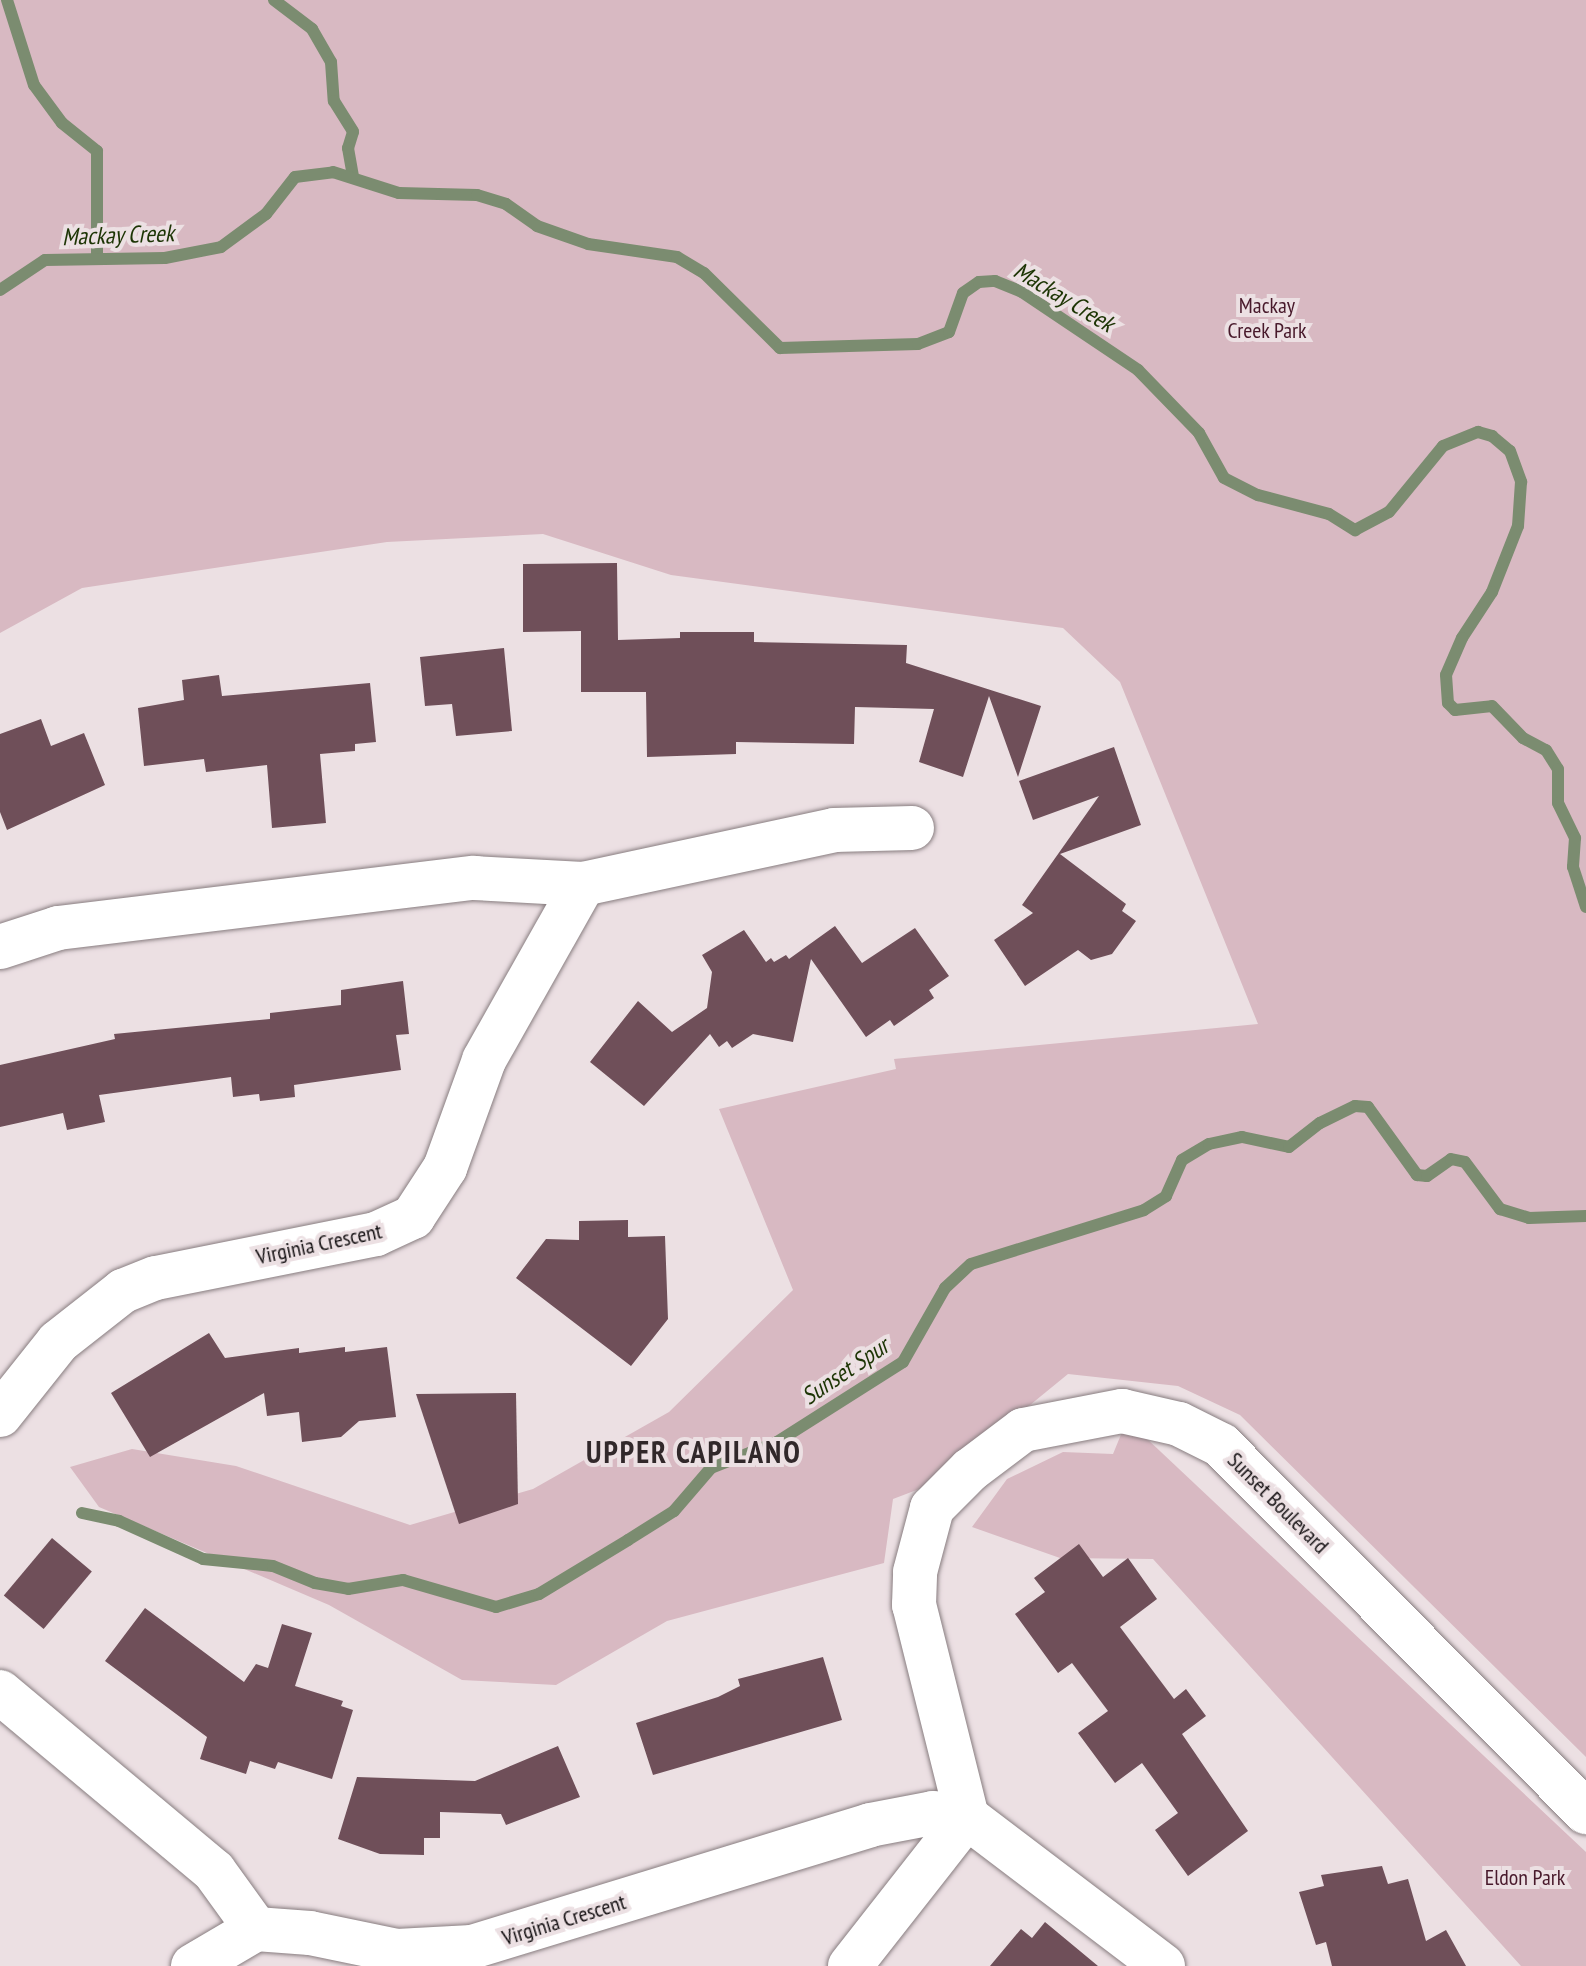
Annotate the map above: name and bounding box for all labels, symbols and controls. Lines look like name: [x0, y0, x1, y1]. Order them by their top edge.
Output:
water label: Mackay Creek: [61, 219, 175, 251]
water label: Mackay Creek: [1008, 256, 1120, 338]
park label: Mackay Creek Park: [1227, 292, 1307, 344]
street label: Virginia Crescent: [254, 1218, 384, 1270]
water label: Sunset Spur: [796, 1331, 894, 1411]
district label: UPPER CAPILANO: [586, 1434, 802, 1470]
street label: Sunset Boulevard: [1222, 1447, 1334, 1559]
park label: Eldon Park: [1485, 1865, 1565, 1891]
street label: Virginia Crescent: [499, 1889, 629, 1951]

